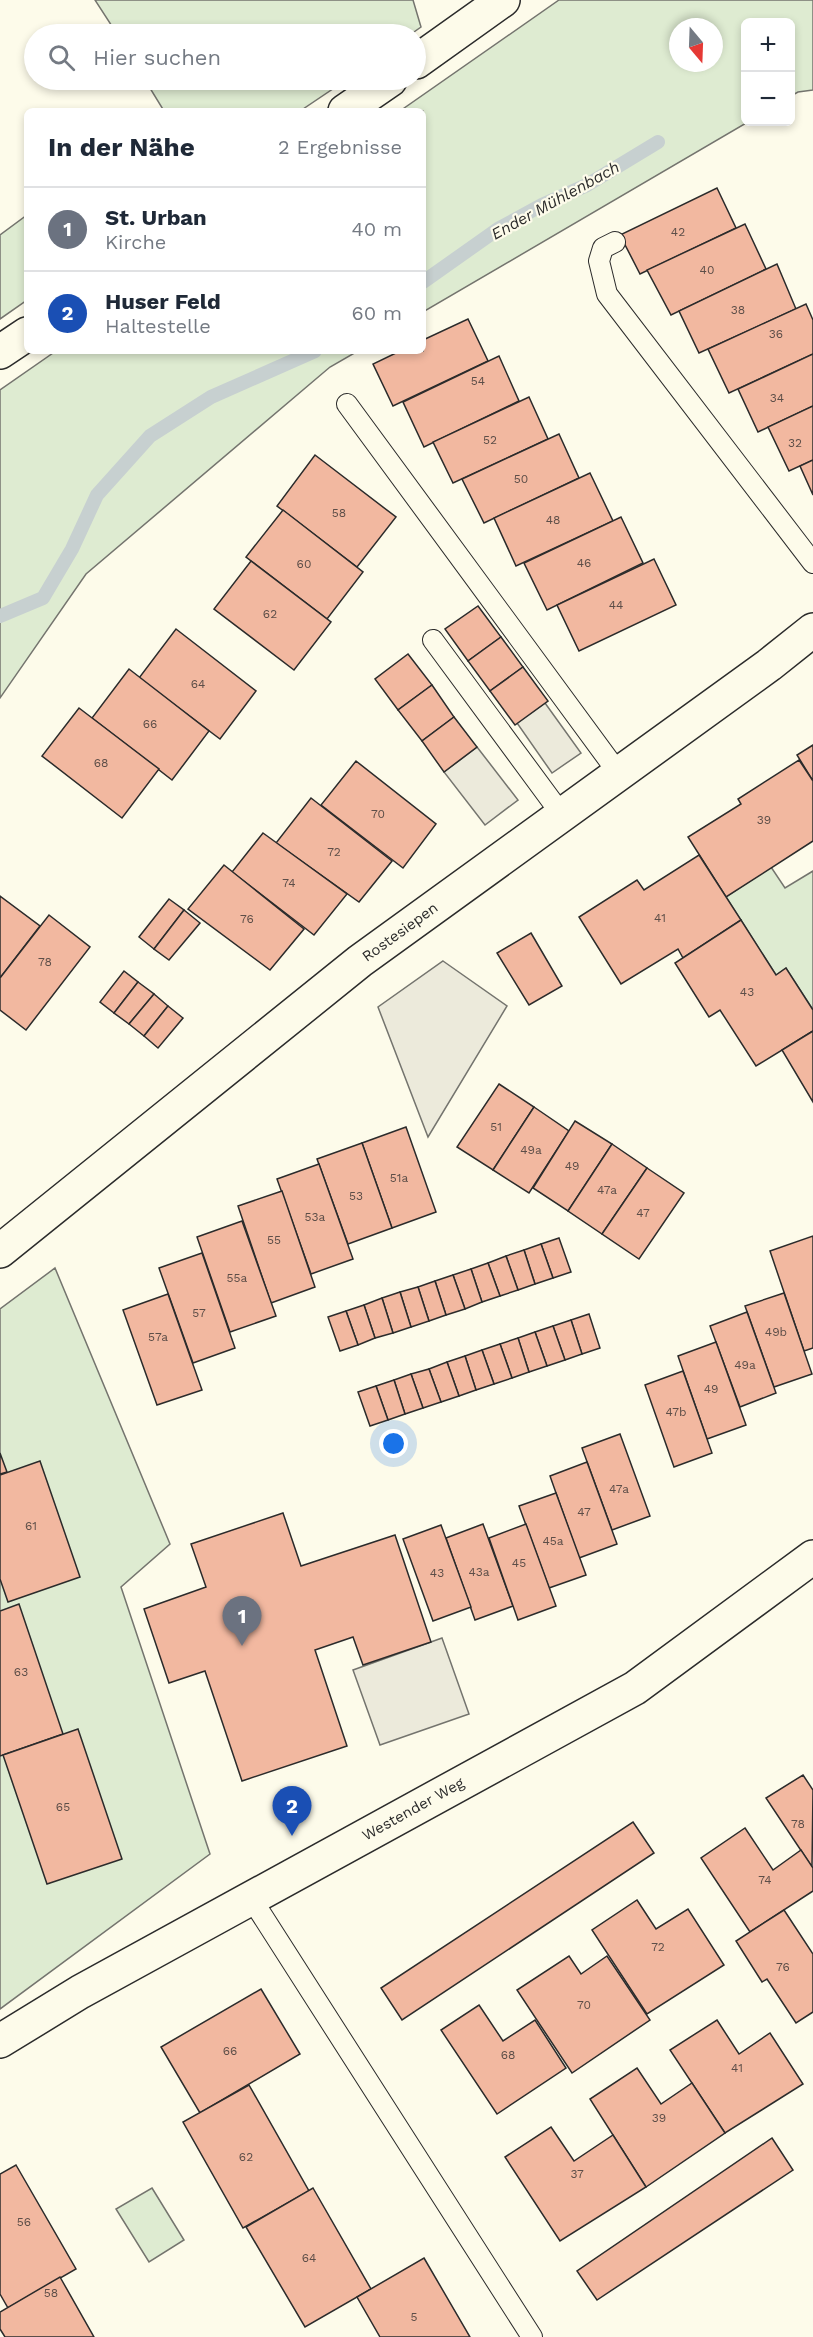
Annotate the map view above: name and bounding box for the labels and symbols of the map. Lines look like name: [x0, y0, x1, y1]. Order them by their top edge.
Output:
north arrow: [669, 18, 723, 72]
water label: Ender Mühlenbach: [488, 157, 623, 244]
house number: 42: [671, 225, 685, 239]
house number: 40: [700, 263, 714, 277]
house number: 38: [731, 303, 745, 317]
house number: 36: [769, 327, 783, 341]
house number: 54: [471, 374, 485, 388]
house number: 34: [770, 391, 784, 405]
house number: 52: [483, 433, 497, 447]
house number: 32: [788, 436, 802, 450]
house number: 50: [514, 472, 528, 486]
house number: 58: [332, 506, 346, 520]
house number: 48: [546, 513, 560, 527]
house number: 46: [577, 556, 591, 570]
house number: 60: [297, 557, 311, 571]
house number: 44: [609, 598, 623, 612]
house number: 62: [263, 607, 277, 621]
house number: 64: [191, 677, 205, 691]
house number: 66: [143, 717, 157, 731]
house number: 68: [94, 756, 108, 770]
house number: 70: [371, 807, 385, 821]
house number: 39: [757, 813, 771, 827]
house number: 72: [327, 845, 341, 859]
house number: 74: [282, 876, 296, 890]
street label: Rostesiepen: [359, 898, 441, 966]
house number: 41: [654, 911, 666, 925]
house number: 76: [240, 912, 254, 926]
house number: 78: [38, 955, 52, 969]
house number: 43: [740, 985, 754, 999]
house number: 51: [490, 1120, 502, 1134]
house number: 49a: [520, 1143, 542, 1157]
house number: 49: [565, 1159, 579, 1173]
house number: 51a: [390, 1171, 408, 1185]
house number: 47a: [597, 1183, 617, 1197]
house number: 53: [349, 1189, 363, 1203]
house number: 47: [636, 1206, 650, 1220]
house number: 53a: [305, 1210, 326, 1224]
house number: 55: [267, 1233, 281, 1247]
house number: 55a: [227, 1271, 248, 1285]
house number: 57: [192, 1306, 206, 1320]
house number: 49b: [765, 1325, 787, 1339]
house number: 57a: [148, 1330, 168, 1344]
house number: 49a: [734, 1358, 756, 1372]
house number: 49: [704, 1382, 718, 1396]
house number: 47b: [666, 1405, 687, 1419]
your location: [379, 1429, 408, 1458]
house number: 47a: [609, 1482, 629, 1496]
house number: 47: [577, 1505, 591, 1519]
house number: 61: [25, 1519, 37, 1533]
house number: 45a: [542, 1534, 564, 1548]
house number: 45: [512, 1556, 526, 1570]
house number: 43a: [468, 1565, 490, 1579]
house number: 43: [430, 1566, 444, 1580]
pin: 1: [222, 1596, 262, 1646]
house number: 63: [14, 1665, 28, 1679]
street label: Westender Weg: [359, 1774, 467, 1844]
pin: 2: [272, 1786, 312, 1836]
house number: 65: [56, 1800, 70, 1814]
house number: 78: [791, 1817, 805, 1831]
house number: 74: [758, 1873, 772, 1887]
house number: 72: [651, 1940, 665, 1954]
house number: 76: [776, 1960, 790, 1974]
house number: 70: [577, 1998, 591, 2012]
house number: 66: [223, 2044, 237, 2058]
house number: 68: [501, 2048, 515, 2062]
house number: 41: [731, 2061, 743, 2075]
house number: 39: [652, 2111, 666, 2125]
house number: 62: [239, 2150, 253, 2164]
house number: 37: [570, 2167, 584, 2181]
house number: 56: [17, 2215, 31, 2229]
house number: 64: [302, 2251, 316, 2265]
house number: 58: [44, 2286, 58, 2300]
house number: 5: [411, 2310, 418, 2324]

